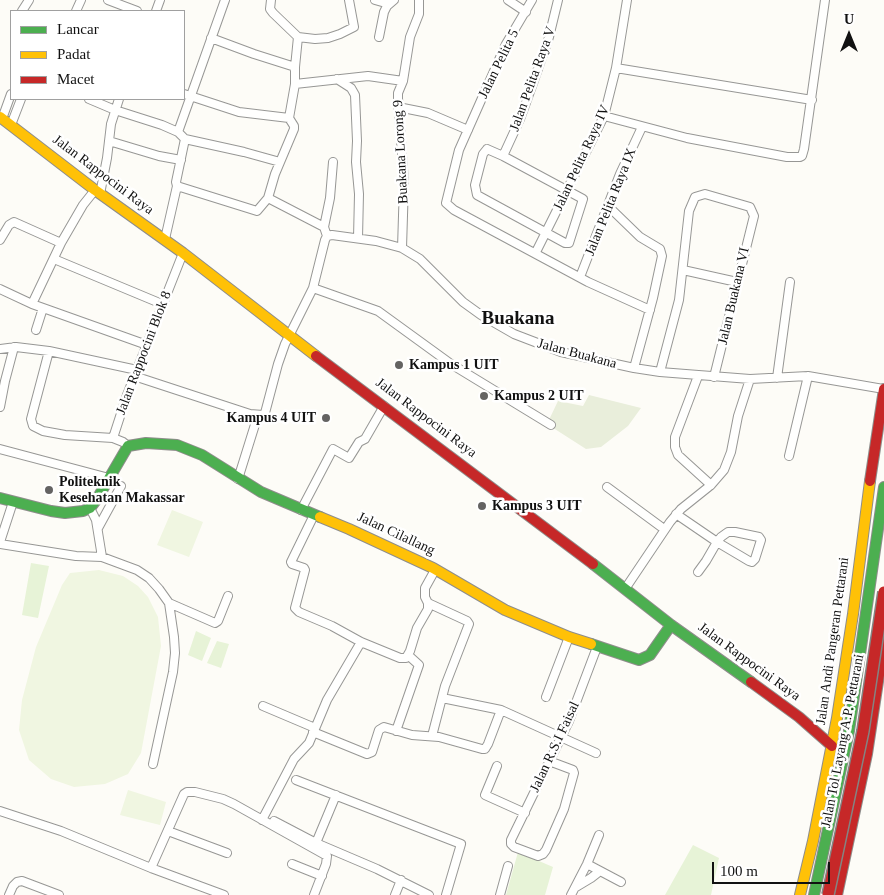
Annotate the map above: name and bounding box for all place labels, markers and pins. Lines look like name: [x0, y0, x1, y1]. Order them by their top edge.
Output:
place label: Kampus 1 UIT: [409, 357, 498, 373]
marker: Kampus 1 UIT: [393, 359, 405, 371]
place label: Kampus 2 UIT: [494, 388, 583, 404]
marker: Kampus 2 UIT: [478, 390, 490, 402]
place label: Kampus 4 UIT: [227, 410, 316, 426]
marker: Kampus 4 UIT: [320, 412, 332, 424]
place label: Politeknik Kesehatan Makassar: [59, 474, 185, 507]
marker: Politeknik Kesehatan Makassar: [43, 484, 55, 496]
place label: Kampus 3 UIT: [492, 498, 581, 514]
marker: Kampus 3 UIT: [476, 500, 488, 512]

